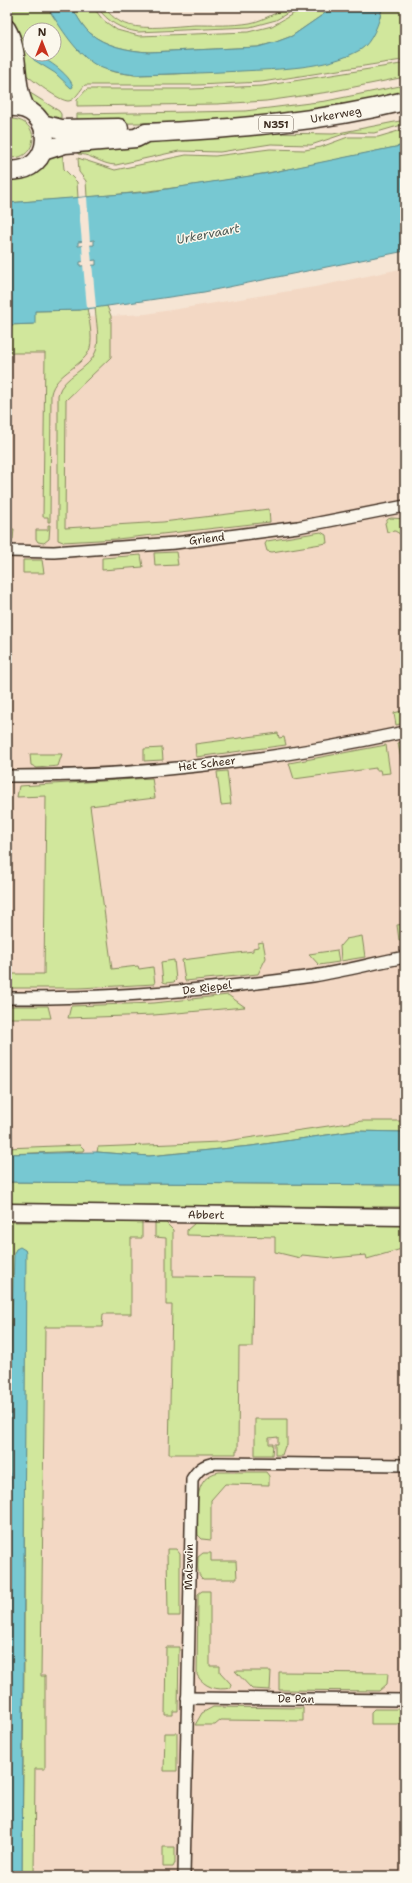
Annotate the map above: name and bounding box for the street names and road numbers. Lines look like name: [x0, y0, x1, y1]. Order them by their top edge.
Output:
street label: Urkerweg: [309, 103, 363, 127]
road number: N351: [259, 116, 293, 132]
street label: Griend: [188, 529, 226, 549]
street label: Het Scheer: [177, 753, 237, 775]
street label: De Riepel: [182, 977, 233, 998]
street label: Abbert: [188, 1207, 225, 1223]
street label: Malzwin: [181, 1544, 197, 1590]
street label: De Pan: [278, 1691, 315, 1707]

